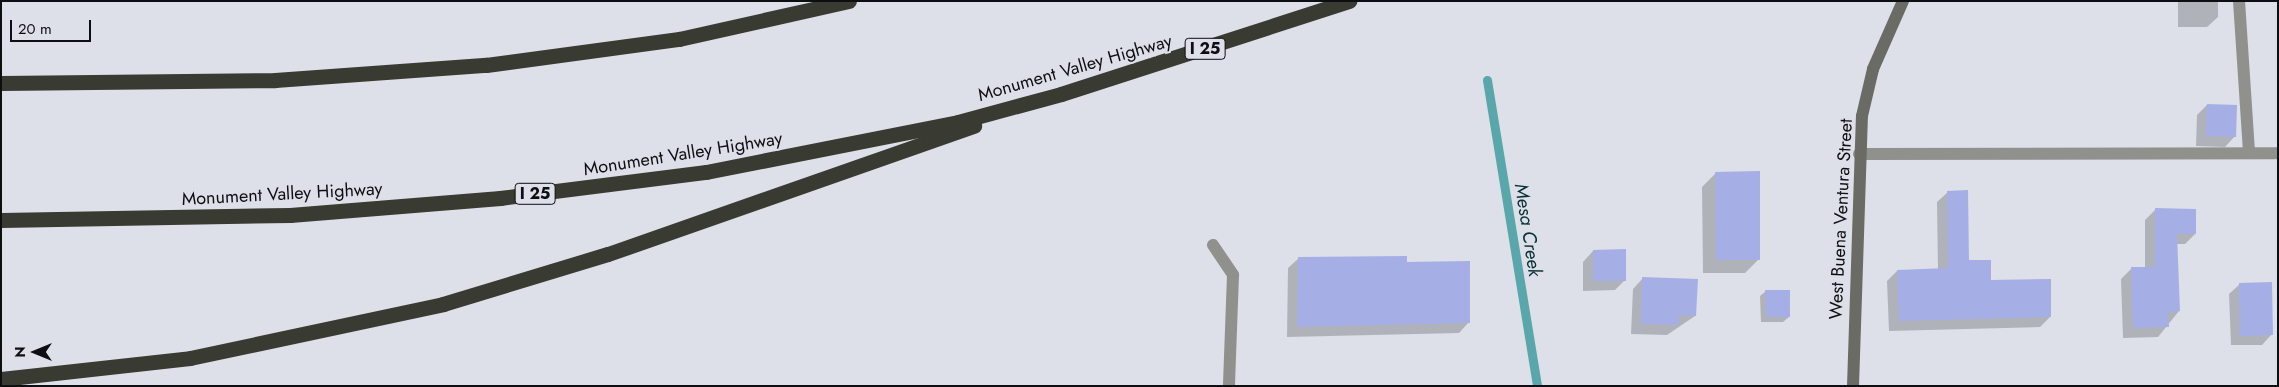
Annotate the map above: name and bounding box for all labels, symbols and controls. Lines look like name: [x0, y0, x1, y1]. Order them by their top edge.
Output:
scale bar: [12, 10, 94, 42]
text: 20 m: [18, 18, 52, 40]
street label: Monument Valley Highway: [975, 30, 1175, 106]
road number: I 25: [1184, 36, 1226, 62]
street label: West Buena Ventura Street: [1825, 118, 1857, 320]
street label: Monument Valley Highway: [582, 128, 784, 180]
street label: Monument Valley Highway: [181, 178, 383, 210]
road number: I 25: [514, 180, 556, 208]
water label: Mesa Creek: [1509, 182, 1547, 278]
north arrow: [10, 327, 60, 377]
text: N: [10, 346, 30, 358]

